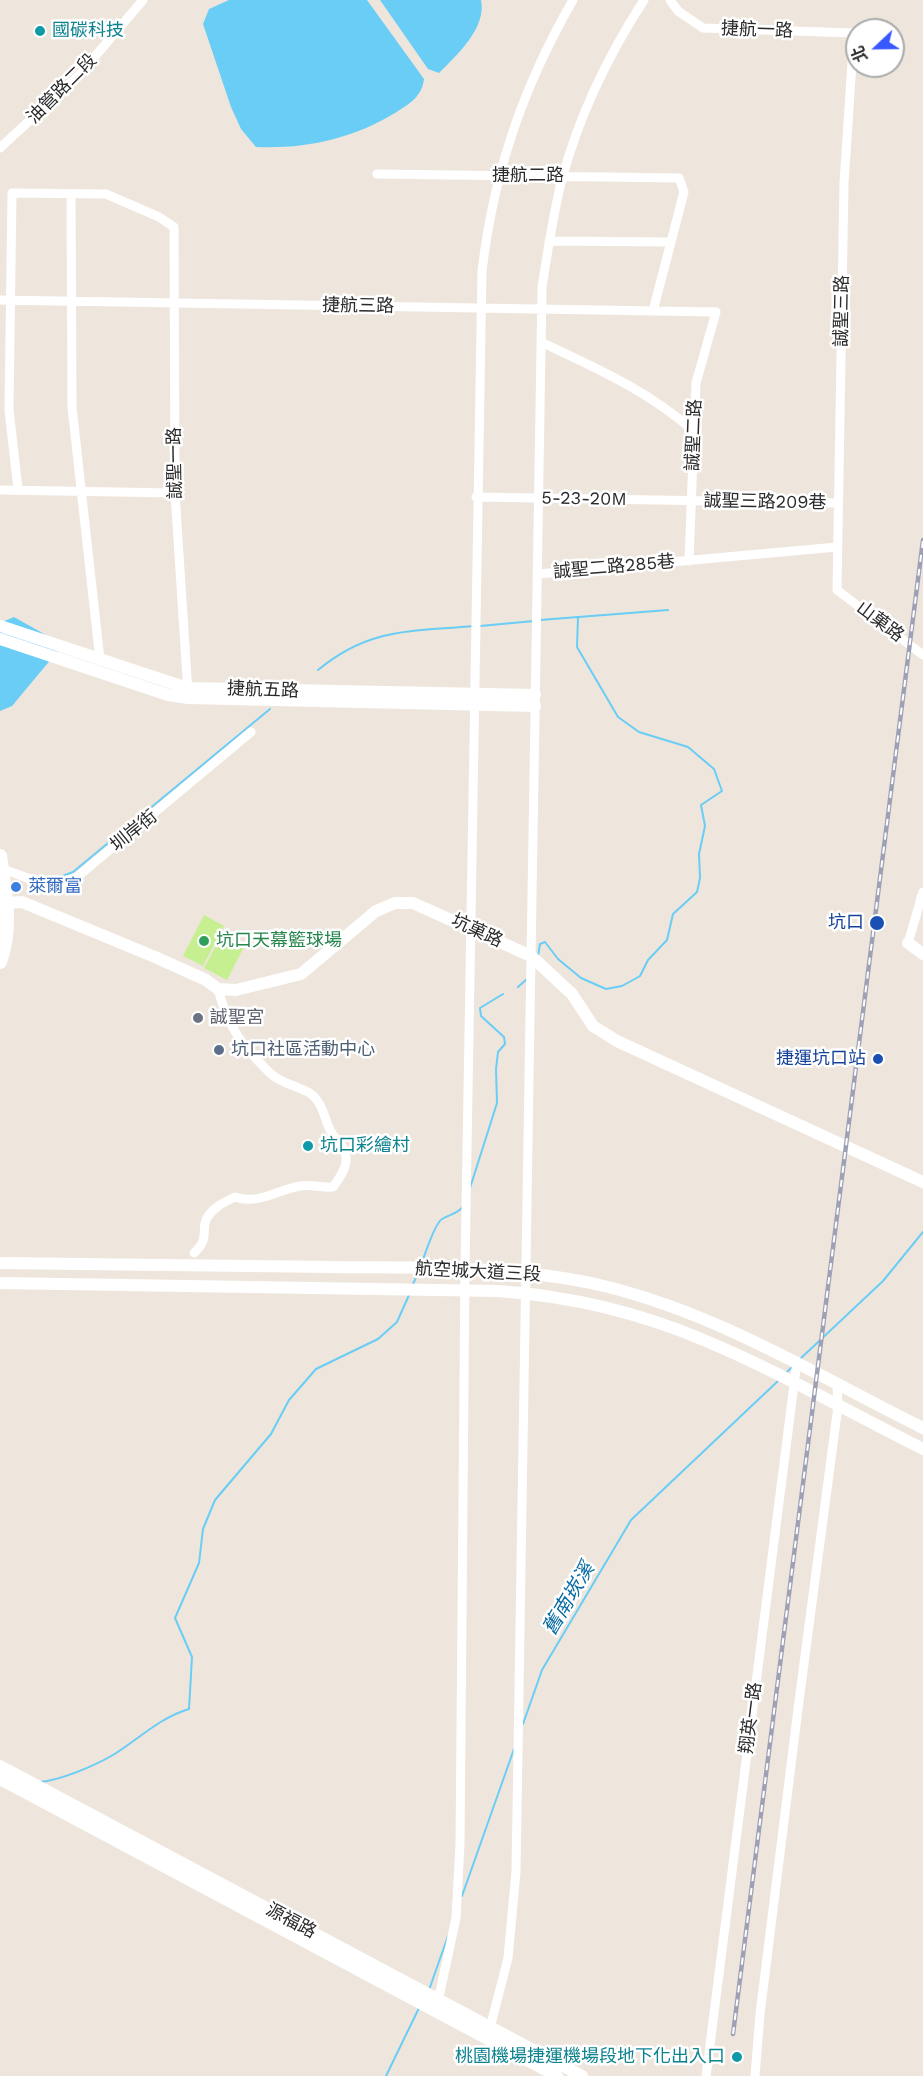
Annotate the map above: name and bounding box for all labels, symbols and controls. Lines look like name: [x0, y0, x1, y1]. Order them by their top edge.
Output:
street label: 捷航一路: [721, 18, 793, 42]
north arrow: [845, 18, 905, 78]
place label: 國碳科技: [52, 20, 124, 42]
marker: 國碳科技: [33, 24, 47, 38]
text: 北: [848, 43, 872, 65]
street label: 油管路二段: [23, 50, 101, 128]
street label: 捷航二路: [492, 165, 564, 187]
street label: 誠聖三路: [831, 275, 853, 347]
street label: 捷航三路: [322, 295, 394, 317]
street label: 誠聖二路: [682, 399, 706, 471]
street label: 誠聖一路: [164, 427, 186, 499]
street label: 5-23-20M: [541, 487, 627, 511]
street label: 誠聖三路209巷: [703, 490, 827, 514]
street label: 誠聖二路285巷: [552, 551, 676, 583]
street label: 山菓路: [852, 597, 908, 647]
street label: 捷航五路: [227, 678, 299, 702]
street label: 圳岸街: [106, 806, 162, 856]
place label: 萊爾富: [28, 876, 82, 898]
marker: 萊爾富: [9, 880, 23, 894]
street label: 坑菓路: [448, 910, 506, 952]
place label: 坑口: [828, 912, 864, 934]
marker: 坑口: [868, 914, 886, 932]
place label: 坑口天幕籃球場: [216, 930, 342, 952]
marker: 坑口天幕籃球場: [197, 934, 211, 948]
place label: 誠聖宮: [210, 1007, 264, 1029]
marker: 誠聖宮: [191, 1011, 205, 1025]
place label: 坑口社區活動中心: [231, 1039, 375, 1061]
marker: 坑口社區活動中心: [212, 1043, 226, 1057]
place label: 捷運坑口站: [776, 1048, 866, 1070]
marker: 捷運坑口站: [871, 1052, 885, 1066]
place label: 坑口彩繪村: [320, 1135, 410, 1157]
marker: 坑口彩繪村: [301, 1139, 315, 1153]
street label: 航空城大道三段: [415, 1258, 541, 1286]
water label: 舊南崁溪: [538, 1559, 600, 1639]
street label: 翔英一路: [736, 1681, 766, 1755]
street label: 源福路: [262, 1899, 320, 1943]
place label: 桃園機場捷運機場段地下化出入口: [455, 2046, 725, 2068]
marker: 桃園機場捷運機場段地下化出入口: [730, 2050, 744, 2064]

